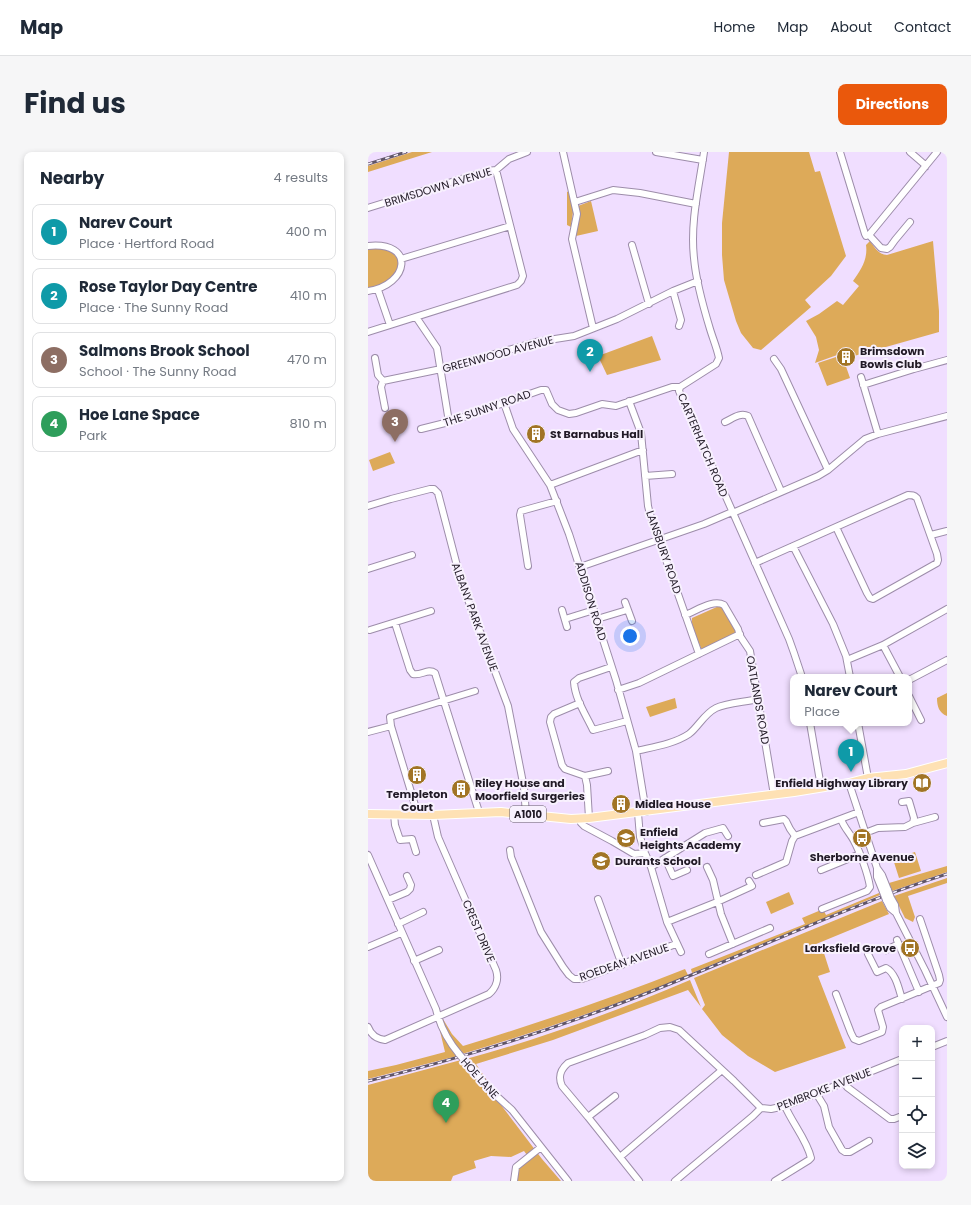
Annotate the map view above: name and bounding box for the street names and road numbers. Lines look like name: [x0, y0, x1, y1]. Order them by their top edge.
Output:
street label: BRIMSDOWN AVENUE: [382, 163, 494, 211]
street label: GREENWOOD AVENUE: [441, 331, 555, 377]
street label: THE SUNNY ROAD: [441, 385, 533, 430]
street label: CARTERHATCH ROAD: [674, 391, 732, 500]
street label: LANSBURY ROAD: [642, 508, 686, 596]
street label: ADDISON ROAD: [571, 559, 611, 643]
street label: ALBANY PARK AVENUE: [448, 560, 502, 674]
street label: OATLANDS ROAD: [742, 654, 774, 746]
road number: A1010: [510, 806, 546, 822]
street label: CREST DRIVE: [459, 897, 499, 965]
street label: ROEDEAN AVENUE: [577, 939, 671, 985]
street label: HOE LANE: [457, 1054, 503, 1102]
street label: PEMBROKE AVENUE: [774, 1064, 874, 1114]

